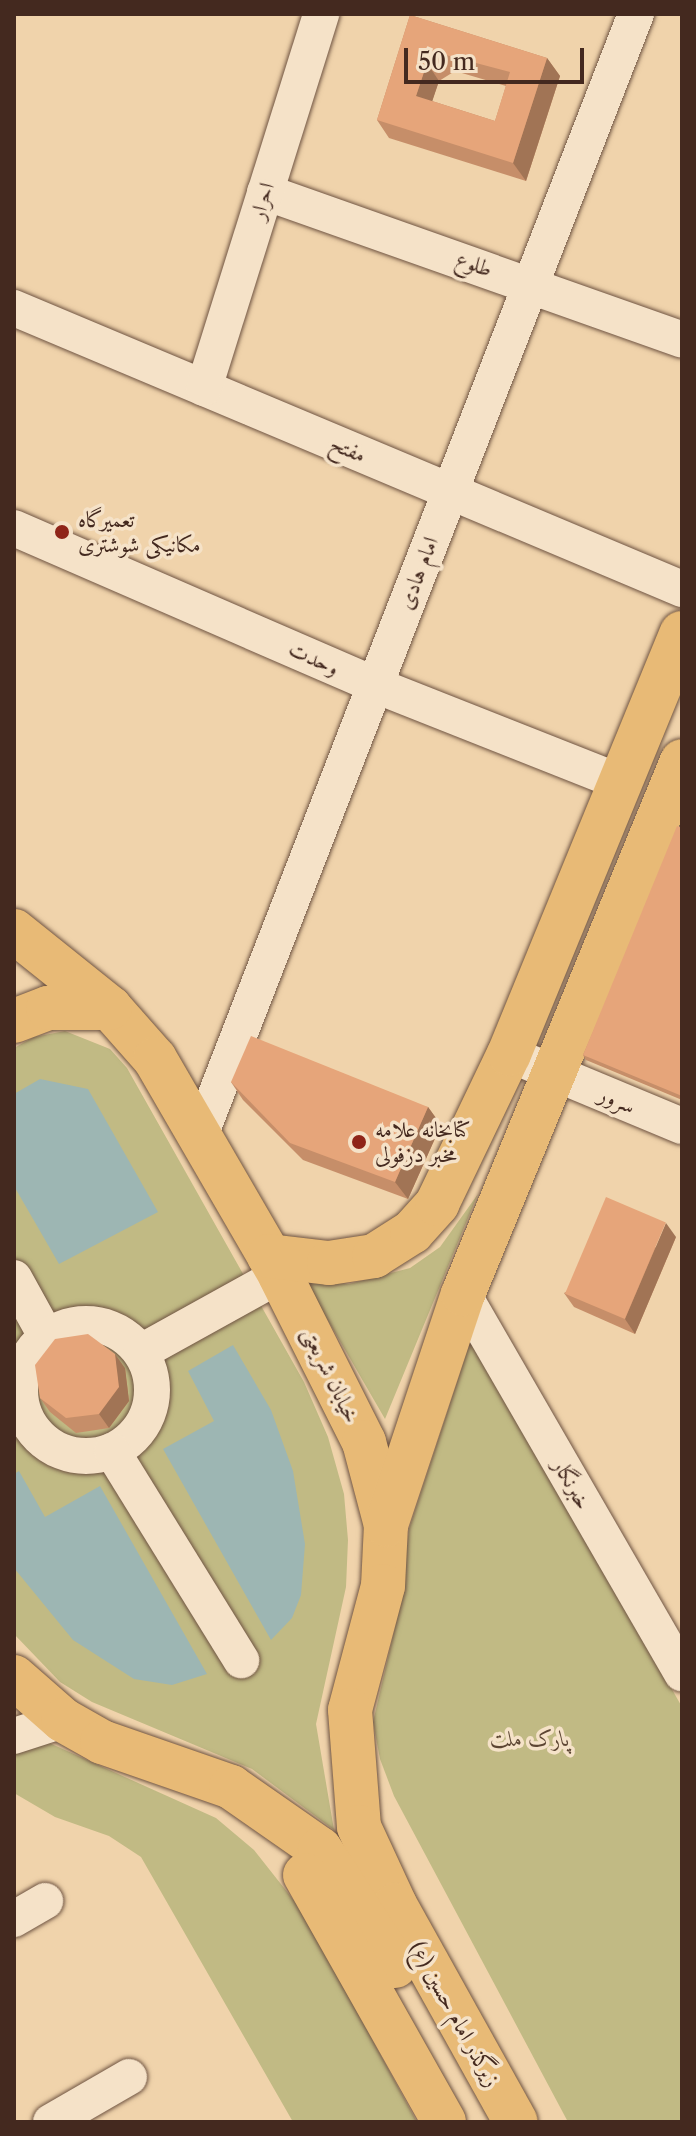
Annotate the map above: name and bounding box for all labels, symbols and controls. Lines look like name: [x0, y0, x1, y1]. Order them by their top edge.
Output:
scale bar: [408, 32, 588, 82]
text: 50 m: [418, 47, 475, 76]
street label: احرار: [244, 179, 280, 223]
street label: طلوع: [452, 246, 496, 282]
street label: مفتح: [326, 430, 370, 468]
place label: تعمیرگاه مکانیکی شوشتری: [78, 506, 200, 558]
marker: تعمیرگاه مکانیکی شوشتری: [53, 523, 71, 541]
street label: امام هادی: [392, 533, 444, 613]
street label: وحدت: [284, 635, 344, 681]
street label: سرور: [595, 1081, 639, 1119]
place label: کتابخانه علامه مخبر دزفولی: [375, 1116, 471, 1168]
marker: کتابخانه علامه مخبر دزفولی: [350, 1133, 368, 1151]
street label: خیابان شریعتی: [297, 1323, 365, 1427]
street label: خبرنگار: [547, 1454, 597, 1514]
park label: پارک ملت: [490, 1726, 570, 1752]
street label: زیرگذر امام حسین (ع): [404, 1937, 506, 2091]

